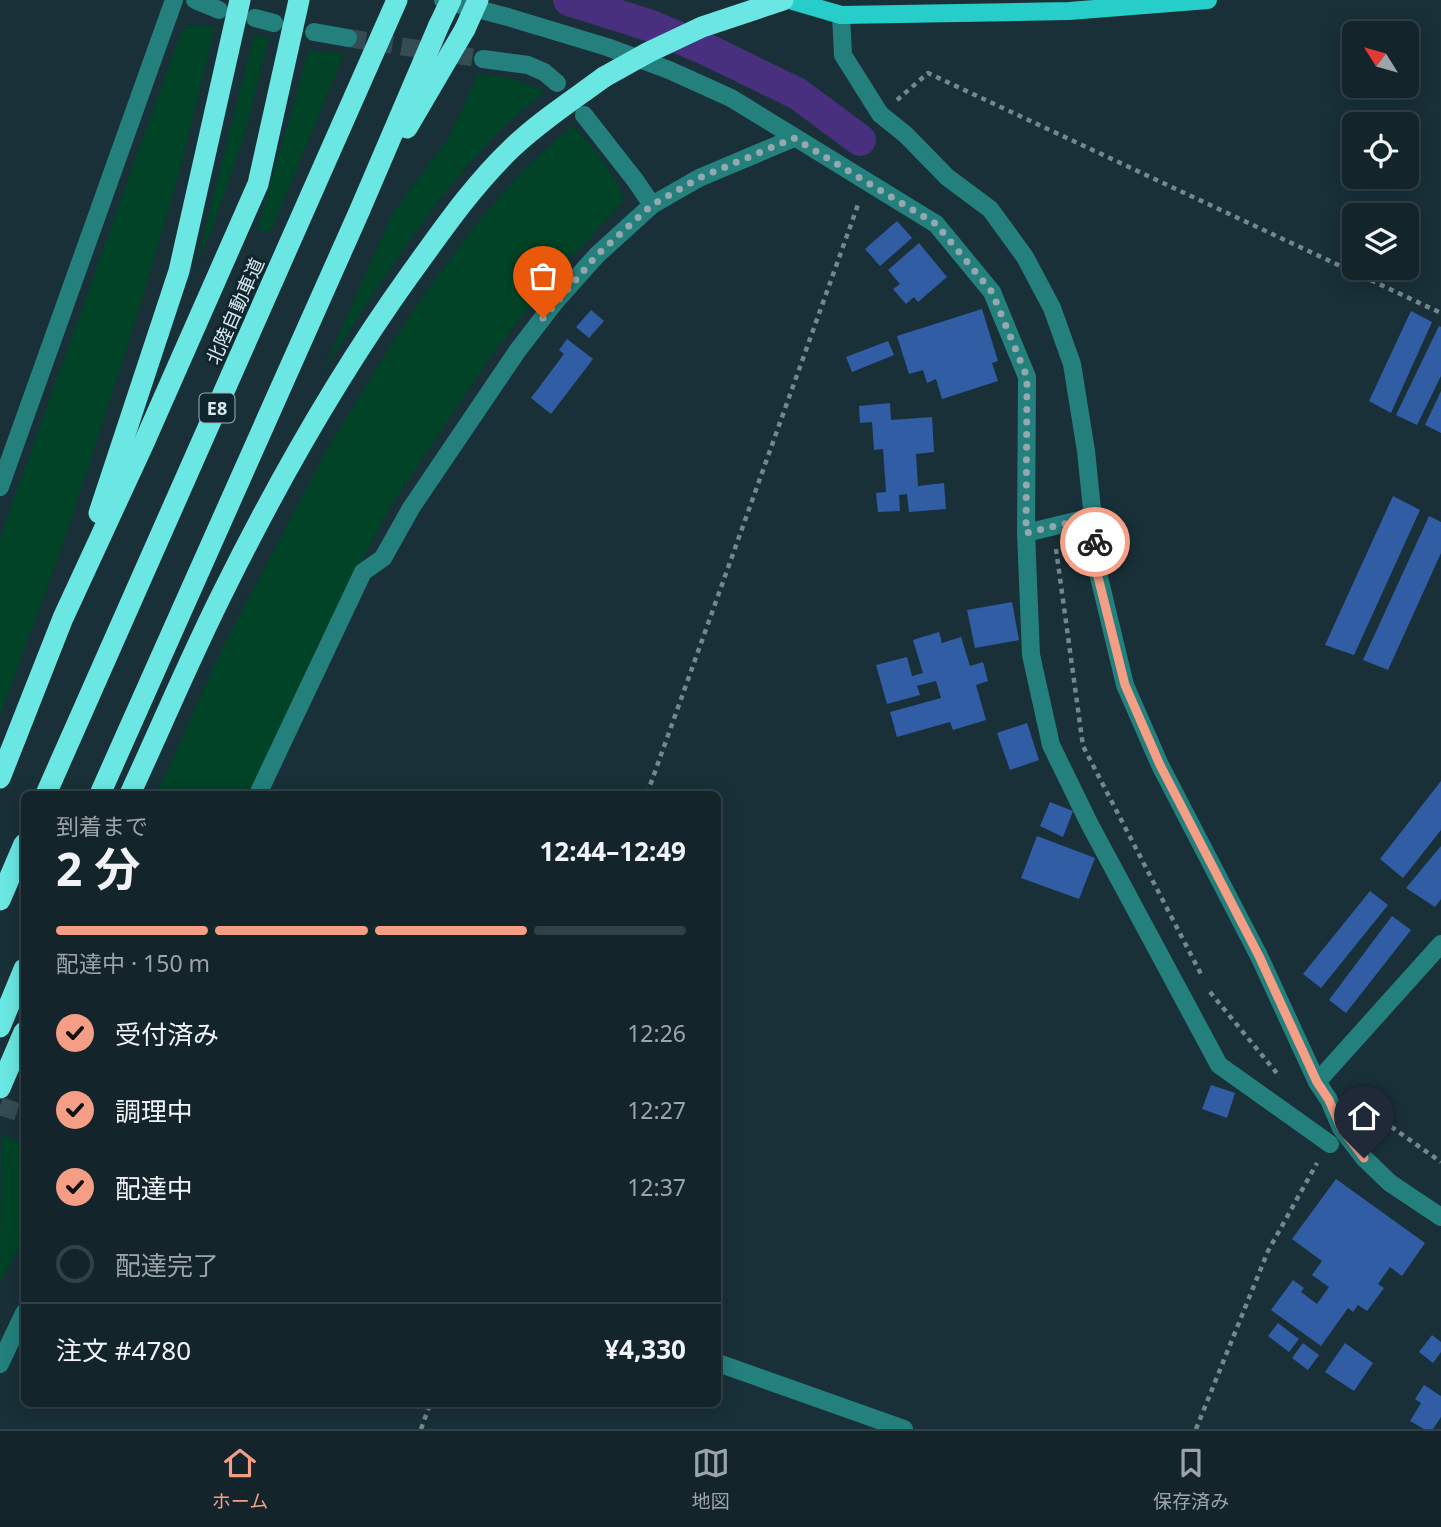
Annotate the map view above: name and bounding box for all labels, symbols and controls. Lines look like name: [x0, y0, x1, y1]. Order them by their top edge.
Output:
north arrow: [1342, 21, 1419, 98]
map controls: [1342, 21, 1419, 280]
button: locate: [1342, 112, 1419, 189]
button: layers: [1342, 203, 1419, 280]
pin: [513, 246, 573, 318]
street label: 北陸自動車道: [200, 254, 270, 368]
icon: bag: [524, 257, 562, 295]
road number: E8: [200, 394, 234, 422]
courier: [1060, 507, 1130, 577]
icon: bike: [1076, 523, 1114, 561]
text: 到着まで: [56, 810, 148, 842]
text: 12:44–12:49: [539, 833, 686, 869]
text: 2 分: [56, 837, 140, 899]
text: 配達中 · 150 m: [56, 947, 210, 979]
icon: check: [56, 1014, 94, 1052]
text: 受付済み: [115, 1016, 219, 1052]
text: 12:26: [627, 1017, 686, 1049]
pin: [1334, 1086, 1394, 1158]
icon: check: [56, 1091, 94, 1129]
text: 調理中: [115, 1093, 193, 1129]
text: 12:27: [627, 1094, 686, 1126]
icon: home: [1345, 1097, 1383, 1135]
icon: check: [56, 1168, 94, 1206]
text: 配達中: [115, 1170, 193, 1206]
text: 12:37: [627, 1171, 686, 1203]
text: 配達完了: [115, 1247, 219, 1283]
text: ¥4,330: [604, 1331, 686, 1367]
text: 注文 #4780: [56, 1332, 191, 1368]
tab: ホーム: [212, 1444, 268, 1514]
tab: 地図: [692, 1444, 730, 1514]
tab: 保存済み: [1153, 1444, 1229, 1514]

